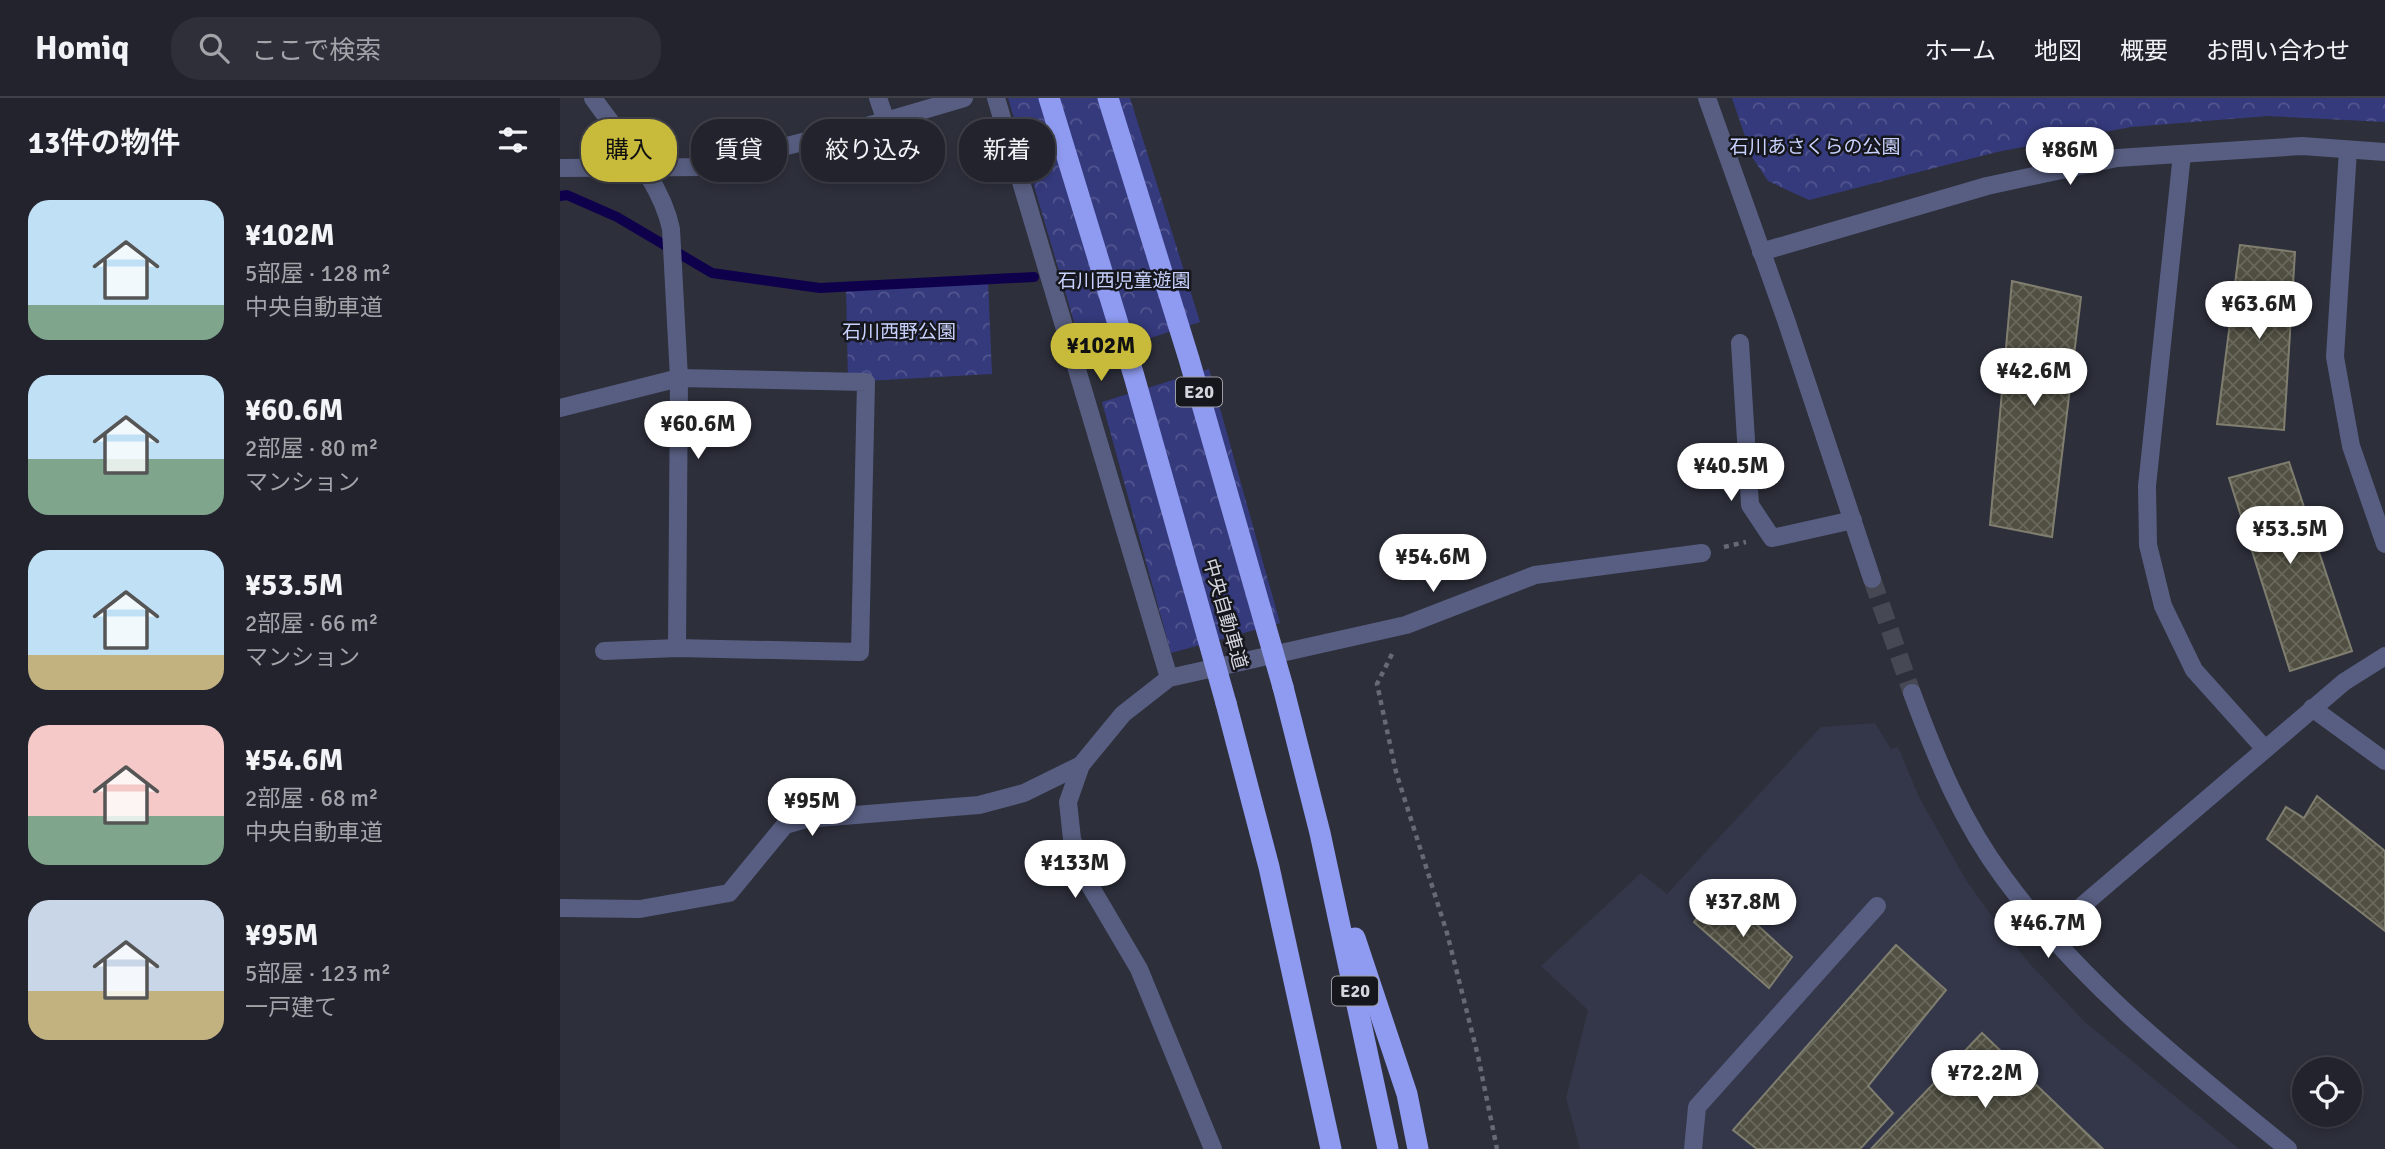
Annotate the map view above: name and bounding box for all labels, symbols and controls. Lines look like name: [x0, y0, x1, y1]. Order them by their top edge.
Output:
search box: [171, 17, 661, 80]
text: Homiq: [35, 28, 129, 69]
icon: search: [195, 29, 233, 67]
text: ここで検索: [251, 35, 381, 67]
text: ホーム: [1925, 36, 1996, 66]
text: 地図: [2034, 36, 2082, 66]
text: 概要: [2120, 36, 2168, 66]
text: お問い合わせ: [2206, 36, 2350, 66]
chip: 購入: [581, 119, 677, 182]
chip: 賃貸: [691, 119, 787, 182]
chip: 絞り込み: [801, 119, 945, 182]
chip: 新着: [959, 119, 1055, 182]
icon: filters: [494, 121, 532, 159]
text: 13件の物件: [28, 125, 180, 162]
pin: ¥86M: [2029, 127, 2111, 187]
park label: 石川あさくらの公園: [1729, 135, 1901, 159]
text: ¥86M: [2042, 135, 2098, 164]
text: ¥102M: [245, 217, 335, 254]
icon: home: [84, 228, 168, 312]
text: 5部屋 · 128 m²: [245, 259, 391, 288]
park label: 石川西児童遊園: [1057, 269, 1191, 293]
pin: ¥63.6M: [2202, 282, 2316, 341]
text: ¥63.6M: [2221, 289, 2297, 318]
text: 中央自動車道: [245, 293, 383, 322]
park label: 石川西野公園: [842, 320, 956, 344]
pin: ¥102M: [1052, 324, 1150, 383]
text: ¥102M: [1067, 331, 1135, 360]
pin: ¥42.6M: [1977, 348, 2091, 408]
text: ¥42.6M: [1996, 356, 2072, 385]
road number: E20: [1176, 378, 1222, 406]
text: ¥60.6M: [245, 392, 343, 429]
pin: ¥60.6M: [641, 402, 755, 461]
icon: home: [84, 403, 168, 487]
text: ¥60.6M: [660, 409, 736, 438]
text: 2部屋 · 80 m²: [245, 434, 378, 463]
pin: ¥40.5M: [1674, 444, 1788, 503]
text: ¥40.5M: [1693, 451, 1769, 480]
text: マンション: [245, 468, 360, 497]
pin: ¥53.5M: [2233, 506, 2347, 566]
text: ¥53.5M: [2252, 514, 2328, 543]
pin: ¥54.6M: [1376, 534, 1490, 594]
text: ¥54.6M: [1395, 542, 1471, 571]
street label: 中央自動車道: [1198, 556, 1252, 672]
text: ¥53.5M: [245, 567, 343, 604]
icon: home: [84, 578, 168, 662]
text: 2部屋 · 66 m²: [245, 609, 378, 638]
text: マンション: [245, 643, 360, 672]
text: ¥54.6M: [245, 742, 343, 779]
icon: home: [84, 753, 168, 837]
pin: ¥95M: [771, 778, 853, 838]
text: 2部屋 · 68 m²: [245, 784, 378, 813]
text: ¥95M: [784, 786, 840, 815]
text: 中央自動車道: [245, 818, 383, 847]
pin: ¥133M: [1026, 840, 1124, 900]
text: ¥133M: [1041, 848, 1109, 877]
pin: ¥37.8M: [1686, 880, 1800, 939]
text: ¥37.8M: [1705, 887, 1781, 916]
pin: ¥46.7M: [1991, 900, 2105, 960]
text: ¥46.7M: [2010, 908, 2086, 937]
text: ¥95M: [245, 917, 319, 954]
icon: home: [84, 928, 168, 1012]
text: 5部屋 · 123 m²: [245, 959, 391, 988]
road number: E20: [1332, 976, 1378, 1006]
text: 一戸建て: [245, 993, 337, 1022]
pin: ¥72.2M: [1928, 1051, 2042, 1110]
map controls: [2292, 1057, 2362, 1127]
button: locate: [2292, 1057, 2362, 1127]
text: ¥72.2M: [1947, 1058, 2023, 1087]

